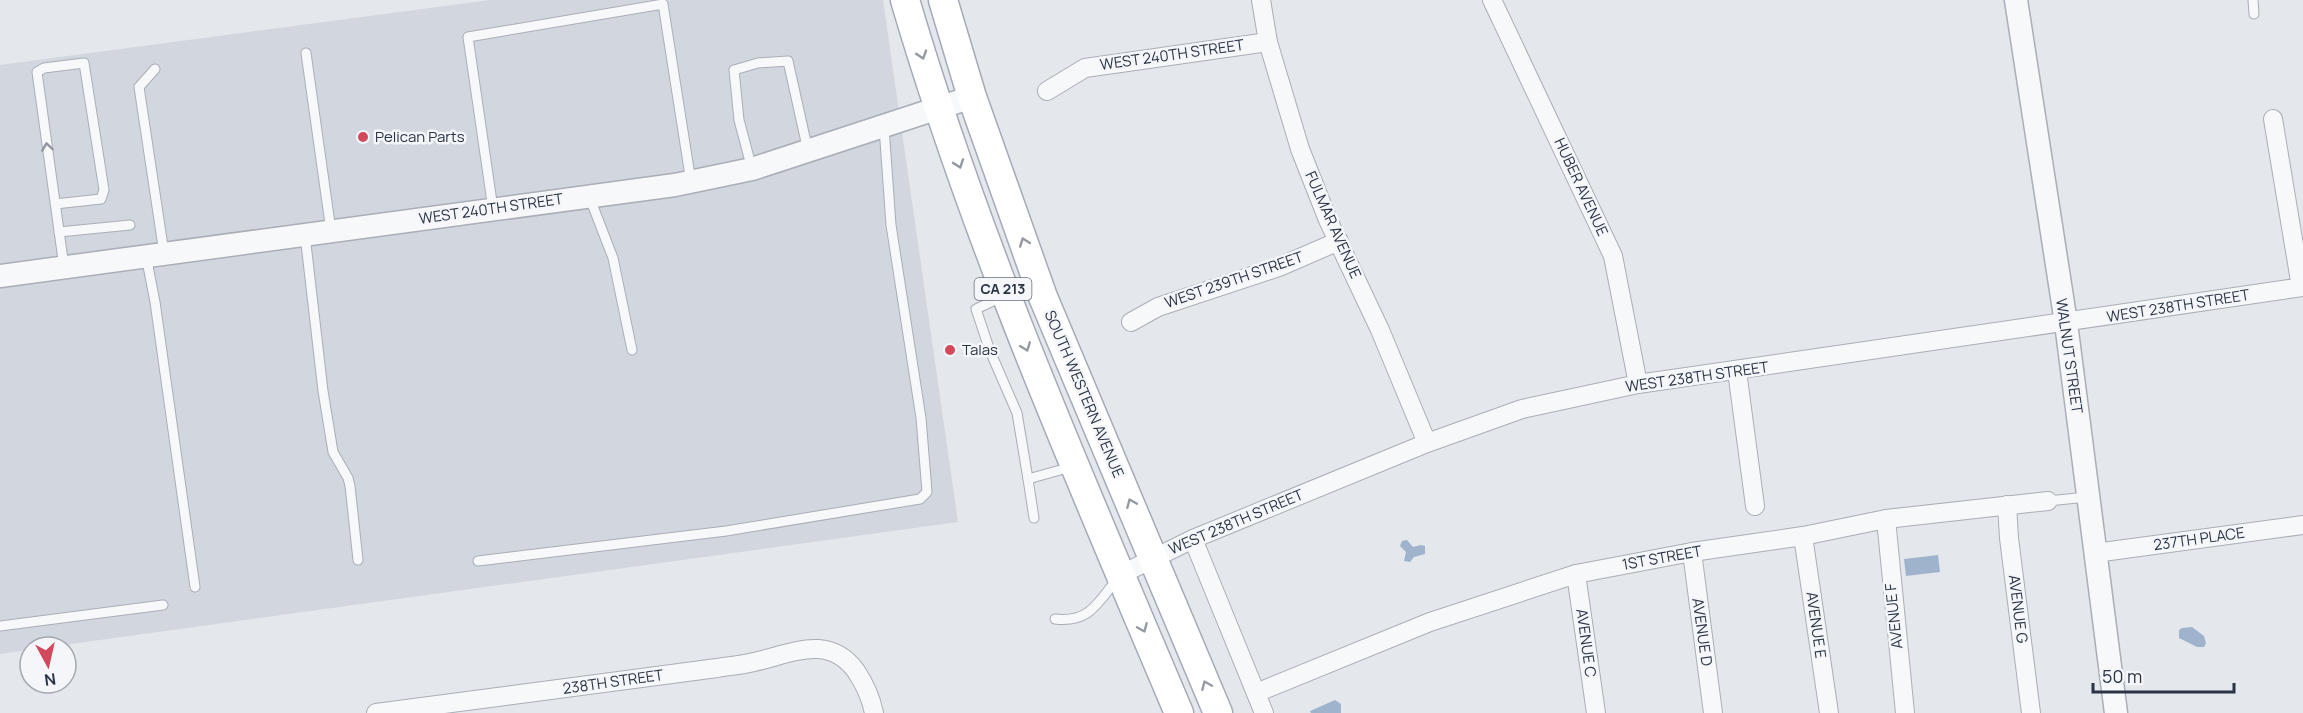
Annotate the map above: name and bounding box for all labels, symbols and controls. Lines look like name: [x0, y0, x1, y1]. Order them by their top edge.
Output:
street label: WEST 240TH STREET: [1099, 34, 1245, 75]
one-way arrow: [914, 49, 927, 60]
place label: Pelican Parts: [375, 126, 465, 147]
marker: Pelican Parts: [356, 130, 370, 144]
street label: HUBER AVENUE: [1549, 134, 1613, 239]
one-way arrow: [42, 142, 54, 151]
one-way arrow: [952, 158, 964, 169]
street label: FULMAR AVENUE: [1300, 168, 1367, 282]
street label: WEST 240TH STREET: [418, 188, 564, 229]
one-way arrow: [1018, 238, 1031, 248]
street label: WEST 239TH STREET: [1162, 246, 1306, 313]
road number: CA 213: [974, 278, 1032, 300]
street label: WEST 238TH STREET: [2105, 284, 2251, 327]
street label: WALNUT STREET: [2051, 297, 2088, 415]
street label: SOUTH WESTERN AVENUE: [1040, 307, 1129, 481]
place label: Talas: [962, 339, 998, 360]
one-way arrow: [1019, 341, 1031, 352]
marker: Talas: [943, 343, 957, 357]
street label: WEST 238TH STREET: [1624, 356, 1770, 397]
street label: WEST 238TH STREET: [1165, 484, 1306, 559]
one-way arrow: [1126, 499, 1138, 510]
street label: 237TH PLACE: [2152, 522, 2246, 555]
street label: 1ST STREET: [1621, 540, 1703, 575]
street label: AVENUE G: [2004, 573, 2033, 645]
street label: AVENUE F: [1880, 582, 1907, 650]
street label: AVENUE E: [1801, 590, 1832, 660]
street label: AVENUE D: [1687, 597, 1718, 667]
street label: AVENUE C: [1571, 607, 1602, 679]
one-way arrow: [1136, 622, 1148, 633]
north arrow: [18, 635, 78, 695]
scale bar: [2093, 656, 2234, 694]
street label: 238TH STREET: [561, 664, 665, 699]
text: 50 m: [2102, 664, 2142, 688]
text: N: [43, 668, 57, 692]
one-way arrow: [1201, 680, 1213, 691]

